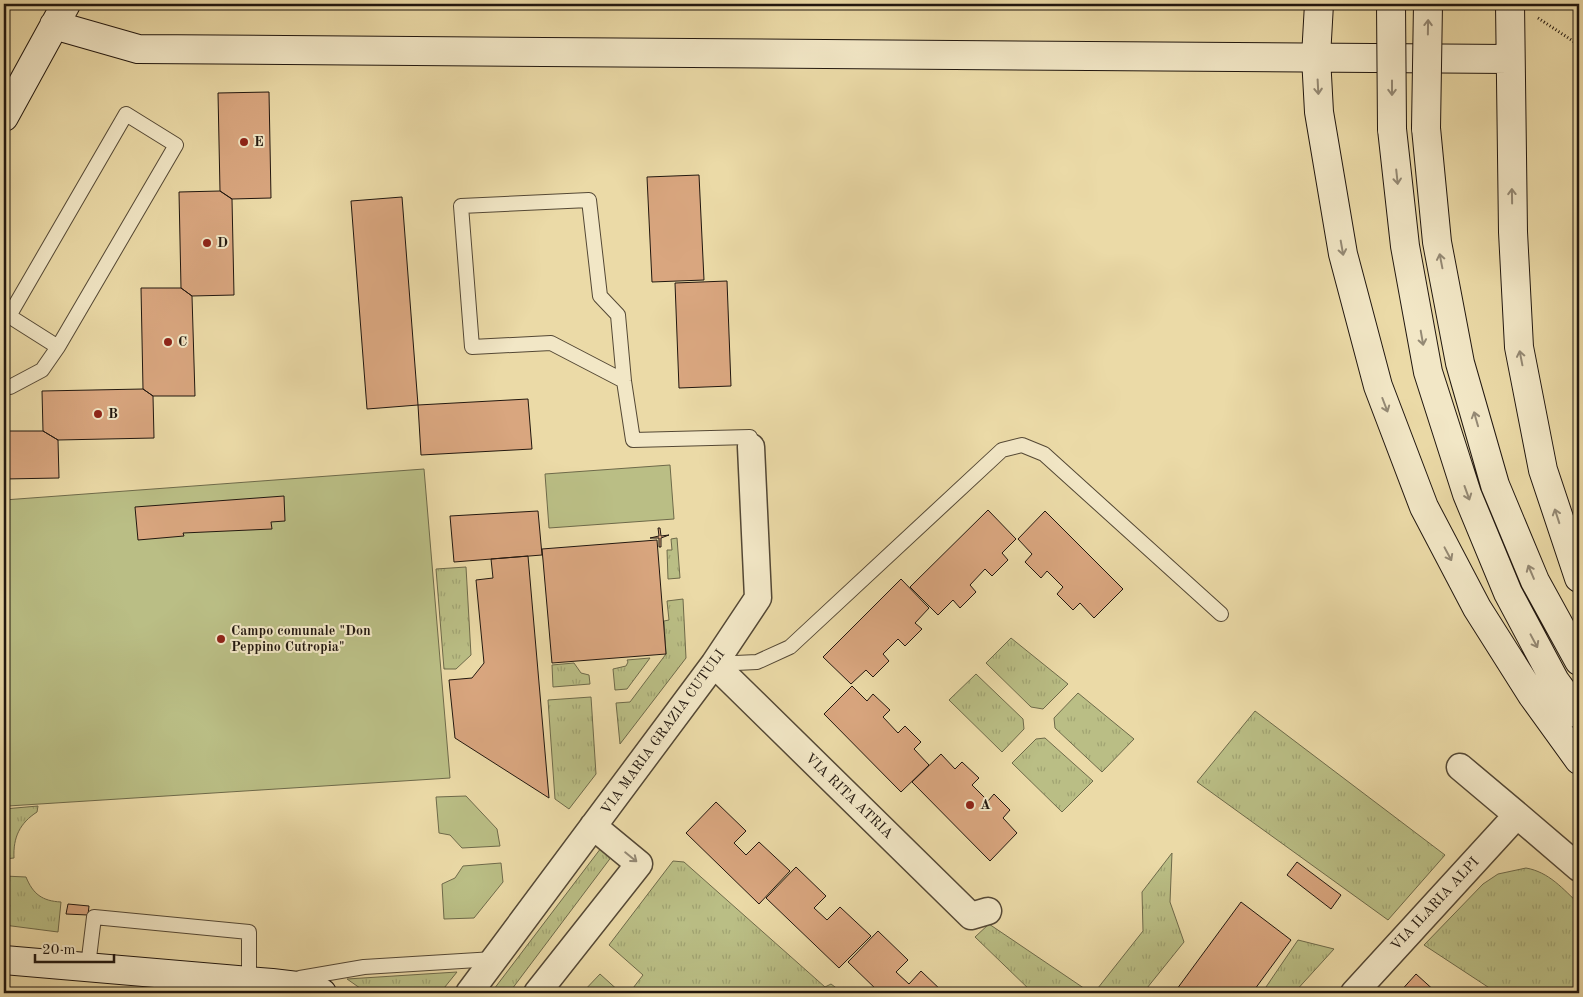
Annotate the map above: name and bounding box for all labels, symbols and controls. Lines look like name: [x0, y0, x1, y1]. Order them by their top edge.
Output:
one-way arrow: [1423, 19, 1432, 35]
one-way arrow: [1314, 79, 1323, 95]
one-way arrow: [1387, 80, 1397, 96]
place label: E: [254, 135, 264, 149]
marker: E: [238, 136, 250, 148]
one-way arrow: [1392, 169, 1402, 185]
one-way arrow: [1507, 188, 1517, 204]
place label: D: [217, 236, 228, 250]
marker: D: [201, 237, 213, 249]
one-way arrow: [1338, 240, 1347, 256]
one-way arrow: [1435, 253, 1445, 269]
one-way arrow: [1418, 329, 1427, 345]
place label: C: [178, 335, 187, 349]
marker: C: [162, 336, 174, 348]
one-way arrow: [1516, 350, 1525, 366]
one-way arrow: [1381, 396, 1390, 412]
place label: B: [108, 407, 118, 421]
marker: B: [92, 408, 104, 420]
one-way arrow: [1471, 411, 1481, 427]
one-way arrow: [1463, 485, 1472, 501]
one-way arrow: [1552, 508, 1562, 524]
one-way arrow: [1444, 546, 1454, 561]
one-way arrow: [1526, 565, 1536, 580]
place label: Campo comunale "Don Peppino Cutropia": [231, 624, 371, 654]
marker: Campo comunale "Don Peppino Cutropia": [215, 633, 227, 645]
one-way arrow: [1529, 634, 1539, 649]
street label: VIA MARIA GRAZIA CUTULI: [599, 647, 727, 817]
street label: VIA RITA ATRIA: [803, 751, 896, 841]
place label: A: [980, 798, 991, 812]
marker: A: [964, 799, 976, 811]
one-way arrow: [624, 852, 637, 863]
street label: VIA ILARIA ALPI: [1388, 855, 1482, 953]
scale bar: [35, 932, 114, 964]
text: 20 m: [42, 943, 76, 958]

